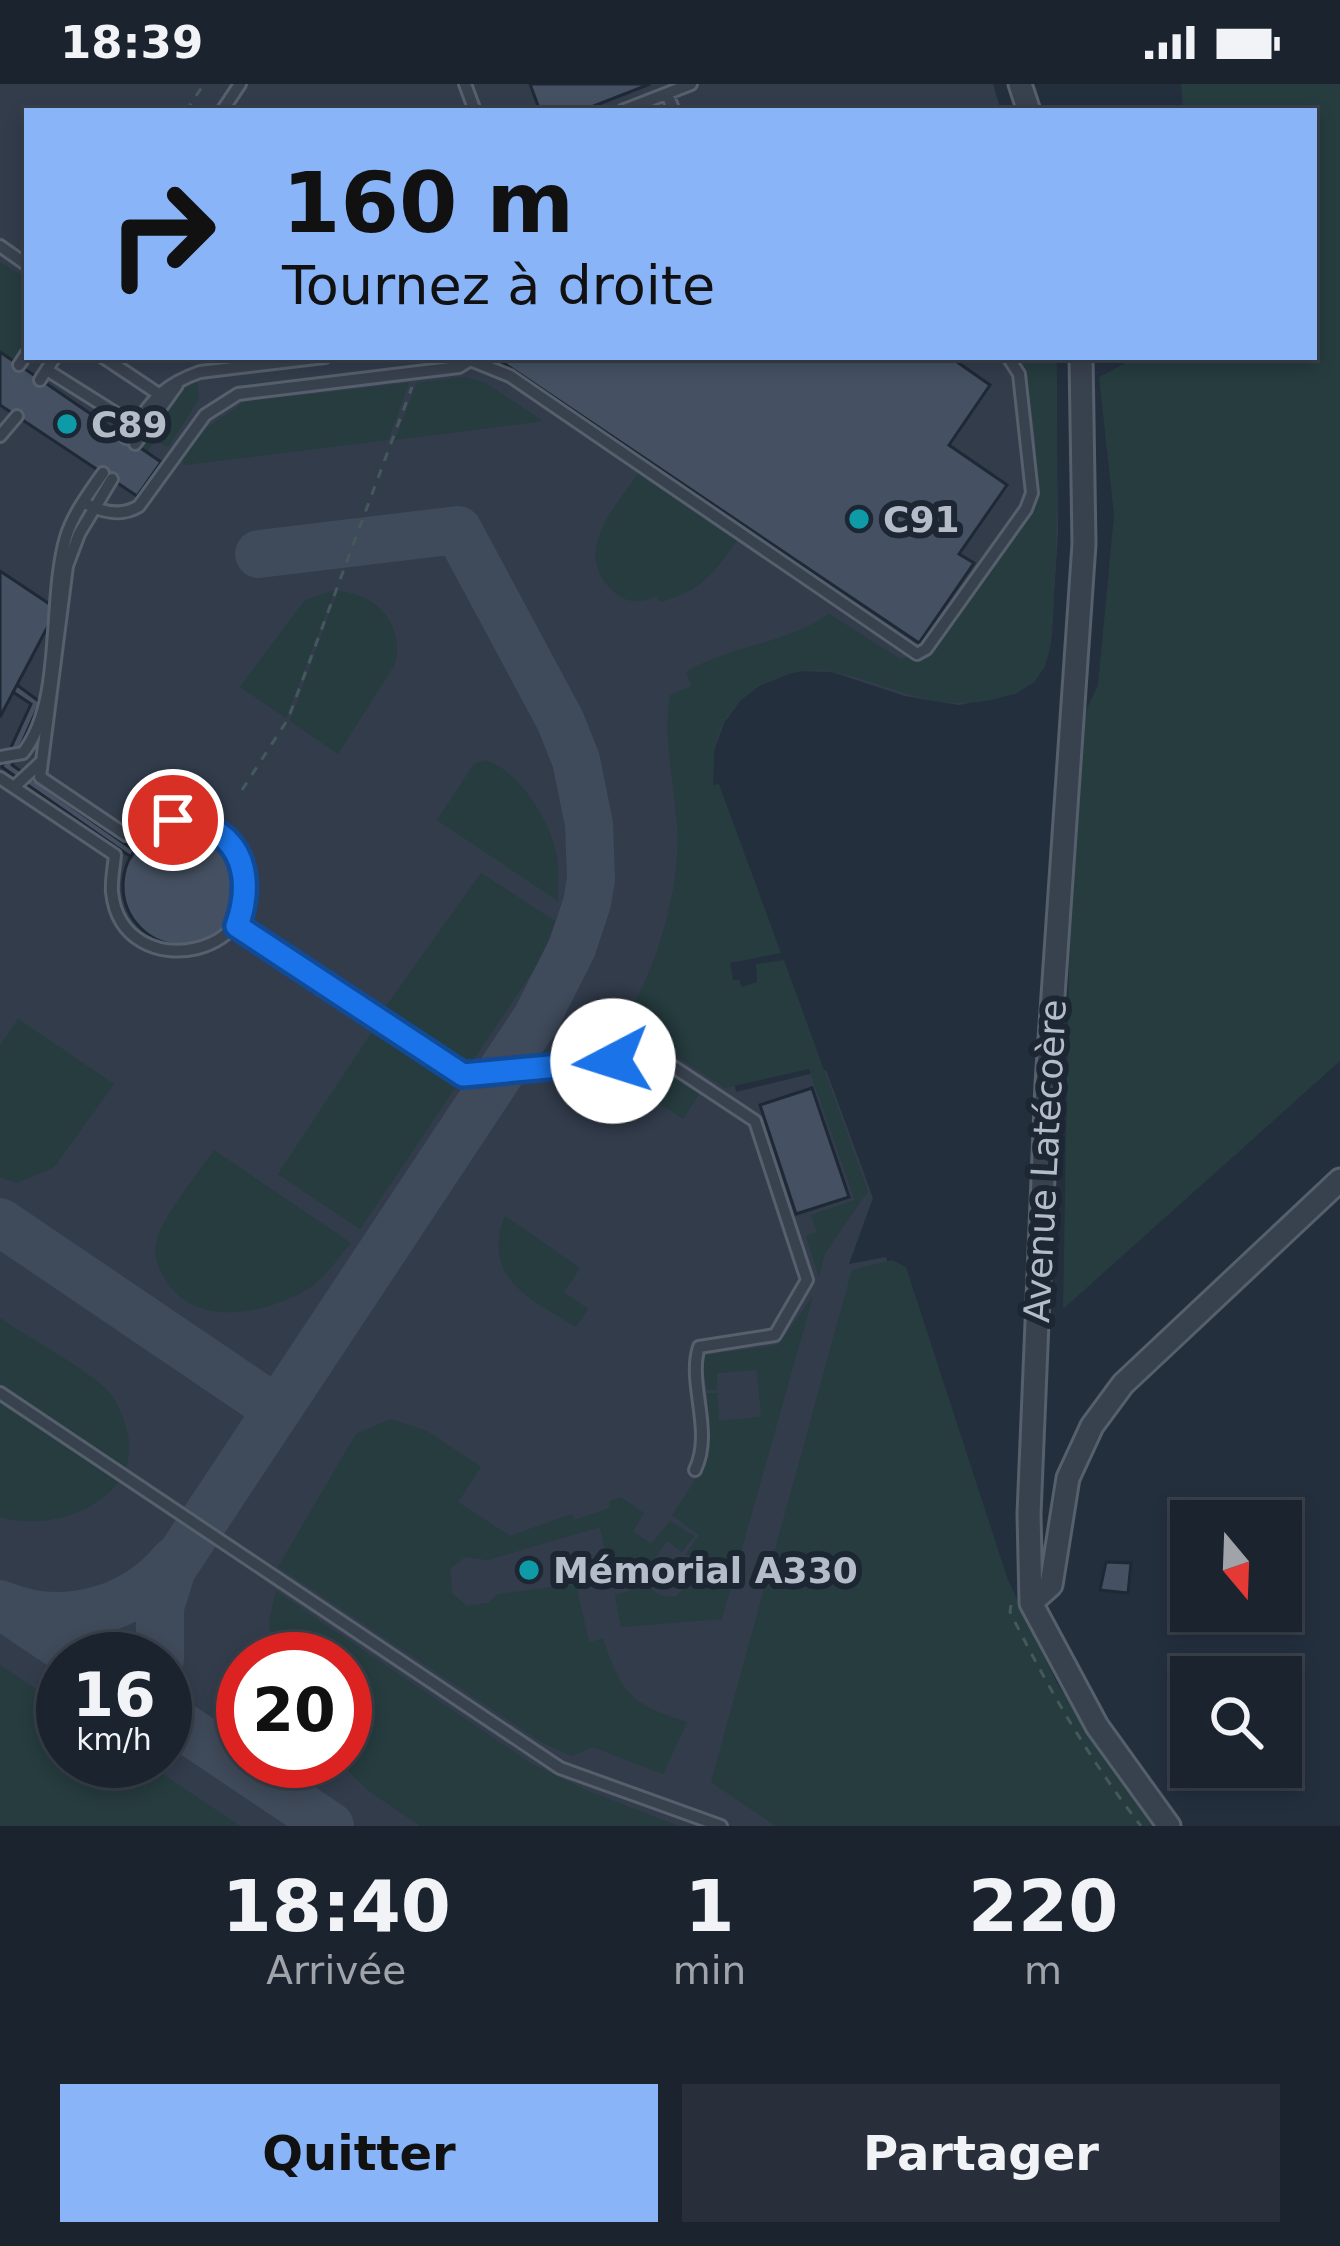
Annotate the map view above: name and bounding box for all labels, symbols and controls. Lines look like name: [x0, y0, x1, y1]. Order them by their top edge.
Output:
text: 18:39: [60, 16, 203, 69]
text: 160 m: [282, 154, 574, 252]
icon: right: [84, 156, 240, 312]
text: Tournez à droite: [282, 254, 715, 317]
place label: C89: [91, 404, 168, 445]
marker: C89: [54, 411, 80, 437]
place label: C91: [883, 499, 960, 540]
marker: C91: [846, 506, 872, 532]
pin: [122, 769, 224, 871]
icon: arrive: [140, 787, 206, 853]
position arrow: [550, 998, 676, 1124]
street label: Avenue Latécoère: [1016, 998, 1074, 1324]
north arrow: [1170, 1500, 1302, 1632]
map controls: [1170, 1500, 1302, 1788]
place label: Mémorial A330: [553, 1550, 858, 1591]
marker: Mémorial A330: [516, 1557, 542, 1583]
speed limit sign: 20: [216, 1632, 372, 1788]
button: search: [1170, 1656, 1302, 1788]
text: 16: [72, 1660, 156, 1730]
text: km/h: [76, 1722, 152, 1757]
text: 18:40: [222, 1864, 451, 1948]
text: 1: [684, 1864, 734, 1948]
text: 220: [968, 1864, 1118, 1948]
text: Arrivée: [266, 1948, 406, 1993]
text: min: [673, 1948, 746, 1993]
text: m: [1024, 1948, 1062, 1993]
button: Quitter: [60, 2084, 658, 2222]
button: Partager: [682, 2084, 1280, 2222]

